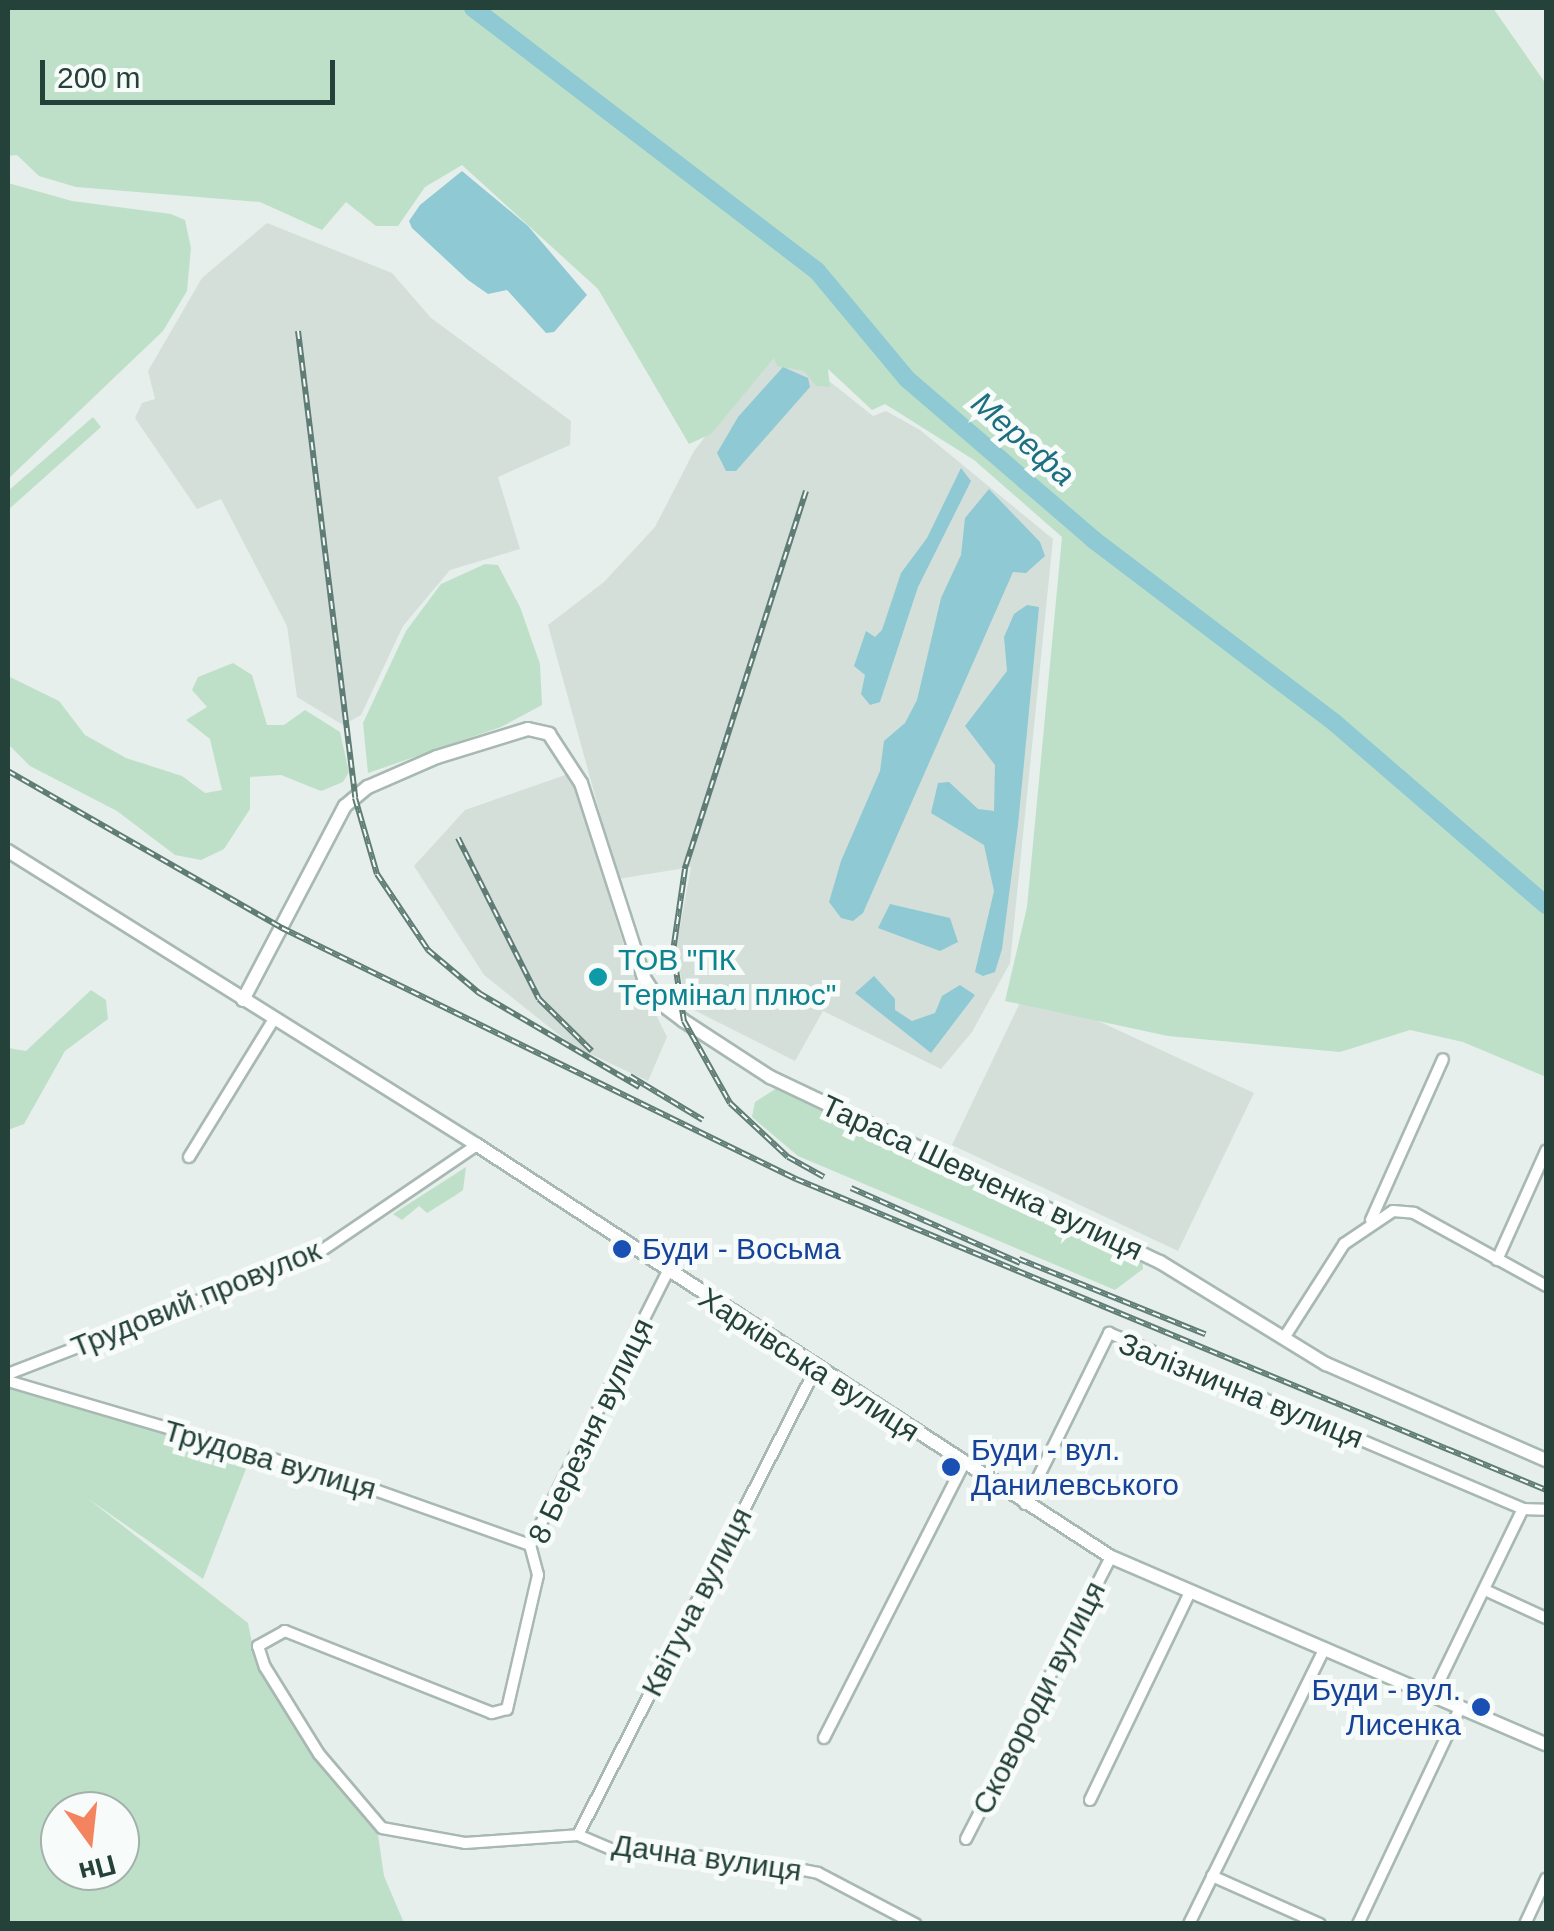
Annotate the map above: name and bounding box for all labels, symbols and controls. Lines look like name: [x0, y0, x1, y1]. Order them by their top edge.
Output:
scale bar: [45, 40, 340, 102]
text: 200 m: [57, 61, 140, 94]
water label: Мерефа: [964, 384, 1082, 494]
place label: ТОВ "ПК Термінал плюс": [618, 942, 836, 1012]
marker: ТОВ "ПК Термінал плюс": [587, 966, 609, 988]
street label: Тараса Шевченка вулиця: [815, 1088, 1149, 1268]
place label: Буди - Восьма: [642, 1231, 841, 1267]
street label: Трудовий провулок: [66, 1233, 326, 1365]
marker: Буди - Восьма: [611, 1238, 633, 1260]
street label: Харківська вулиця: [692, 1280, 926, 1450]
street label: 8 Березня вулиця: [521, 1312, 661, 1550]
street label: Залізнична вулиця: [1113, 1326, 1369, 1456]
street label: Трудова вулиця: [160, 1412, 380, 1508]
place label: Буди - вул. Данилевського: [971, 1432, 1179, 1502]
marker: Буди - вул. Данилевського: [940, 1456, 962, 1478]
street label: Квітуча вулиця: [634, 1502, 760, 1702]
street label: Сковороди вулиця: [965, 1575, 1113, 1821]
place label: Буди - вул. Лисенка: [1312, 1672, 1461, 1742]
marker: Буди - вул. Лисенка: [1470, 1696, 1492, 1718]
north arrow: [40, 1791, 140, 1891]
street label: Дачна вулиця: [610, 1827, 804, 1889]
text: Пн: [75, 1849, 119, 1888]

